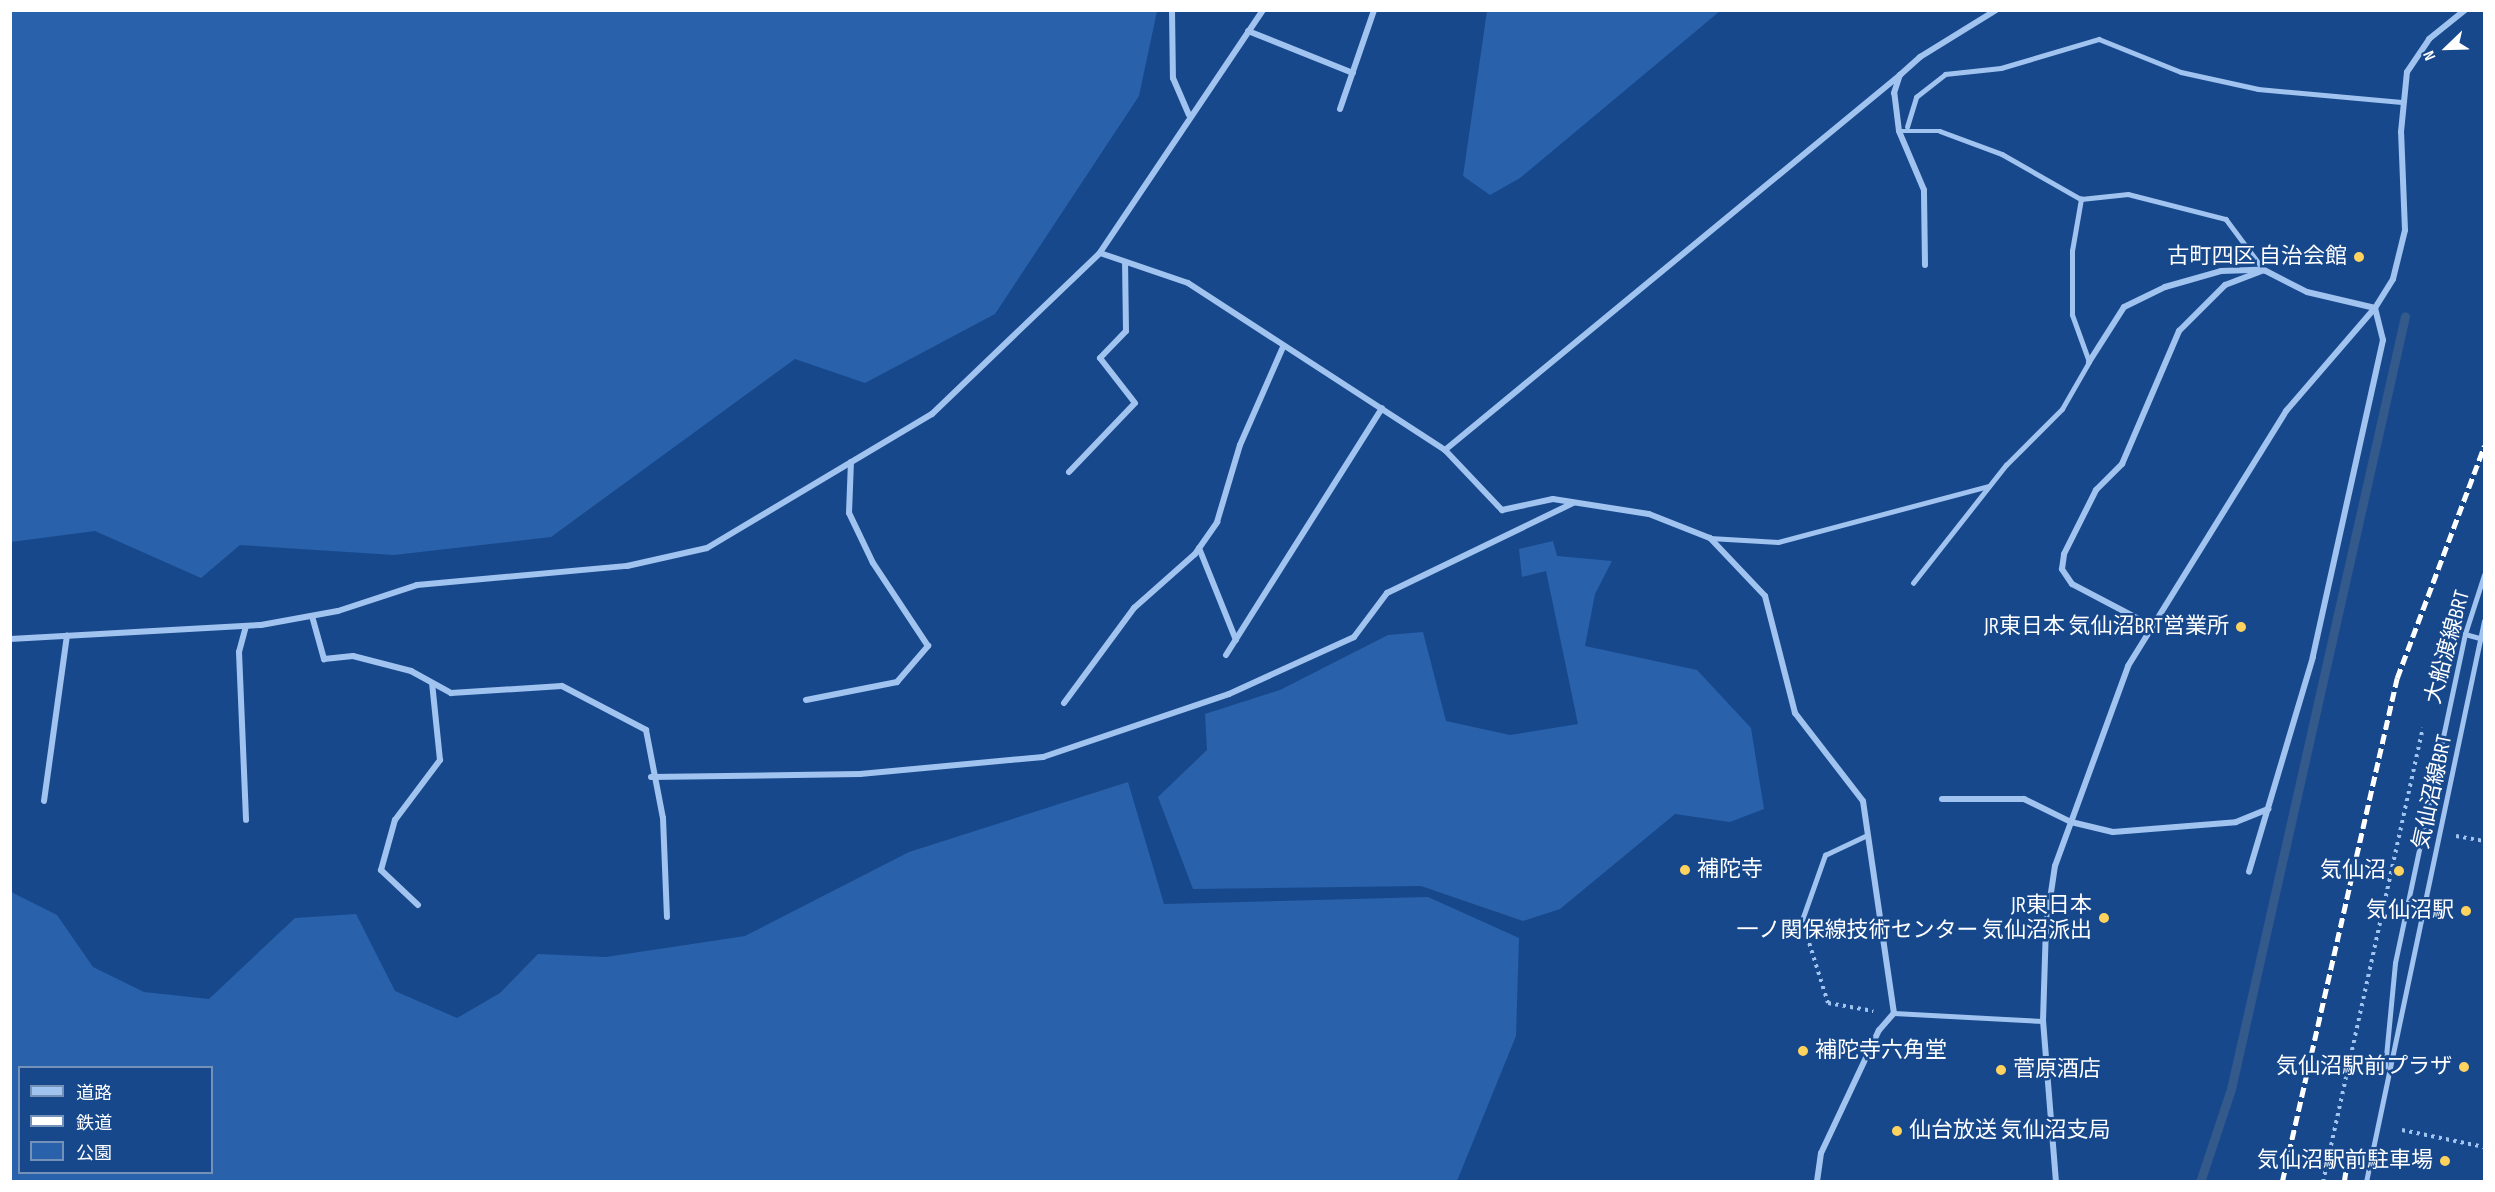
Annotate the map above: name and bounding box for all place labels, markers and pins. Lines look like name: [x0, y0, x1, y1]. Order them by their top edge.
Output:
place label: 古町四区 自治会館: [2168, 244, 2347, 270]
marker: 古町四区 自治会館: [2352, 250, 2366, 264]
place label: JR東日本 気仙沼BRT営業所: [1984, 614, 2229, 640]
marker: JR東日本 気仙沼BRT営業所: [2234, 620, 2248, 634]
place label: 補陀寺: [1697, 857, 1763, 883]
place label: 気仙沼: [2320, 858, 2386, 884]
marker: 気仙沼: [2390, 862, 2408, 880]
marker: 補陀寺: [1678, 863, 1692, 877]
place label: JR東日本 一ノ関保線技術センター 気仙沼派出: [1737, 892, 2092, 944]
place label: 気仙沼駅: [2366, 898, 2454, 924]
marker: 気仙沼駅: [2459, 904, 2473, 918]
marker: JR東日本 一ノ関保線技術センター 気仙沼派出: [2097, 911, 2111, 925]
place label: 補陀寺六角堂: [1815, 1038, 1947, 1064]
marker: 補陀寺六角堂: [1796, 1044, 1810, 1058]
place label: 気仙沼駅前プラザ: [2276, 1054, 2452, 1080]
place label: 菅原酒店: [2013, 1057, 2101, 1083]
marker: 気仙沼駅前プラザ: [2457, 1060, 2471, 1074]
marker: 菅原酒店: [1994, 1063, 2008, 1077]
place label: 仙台放送 気仙沼支局: [1909, 1118, 2110, 1144]
marker: 仙台放送 気仙沼支局: [1890, 1124, 1904, 1138]
place label: 気仙沼駅前駐車場: [2257, 1148, 2433, 1174]
marker: 気仙沼駅前駐車場: [2438, 1154, 2452, 1168]

